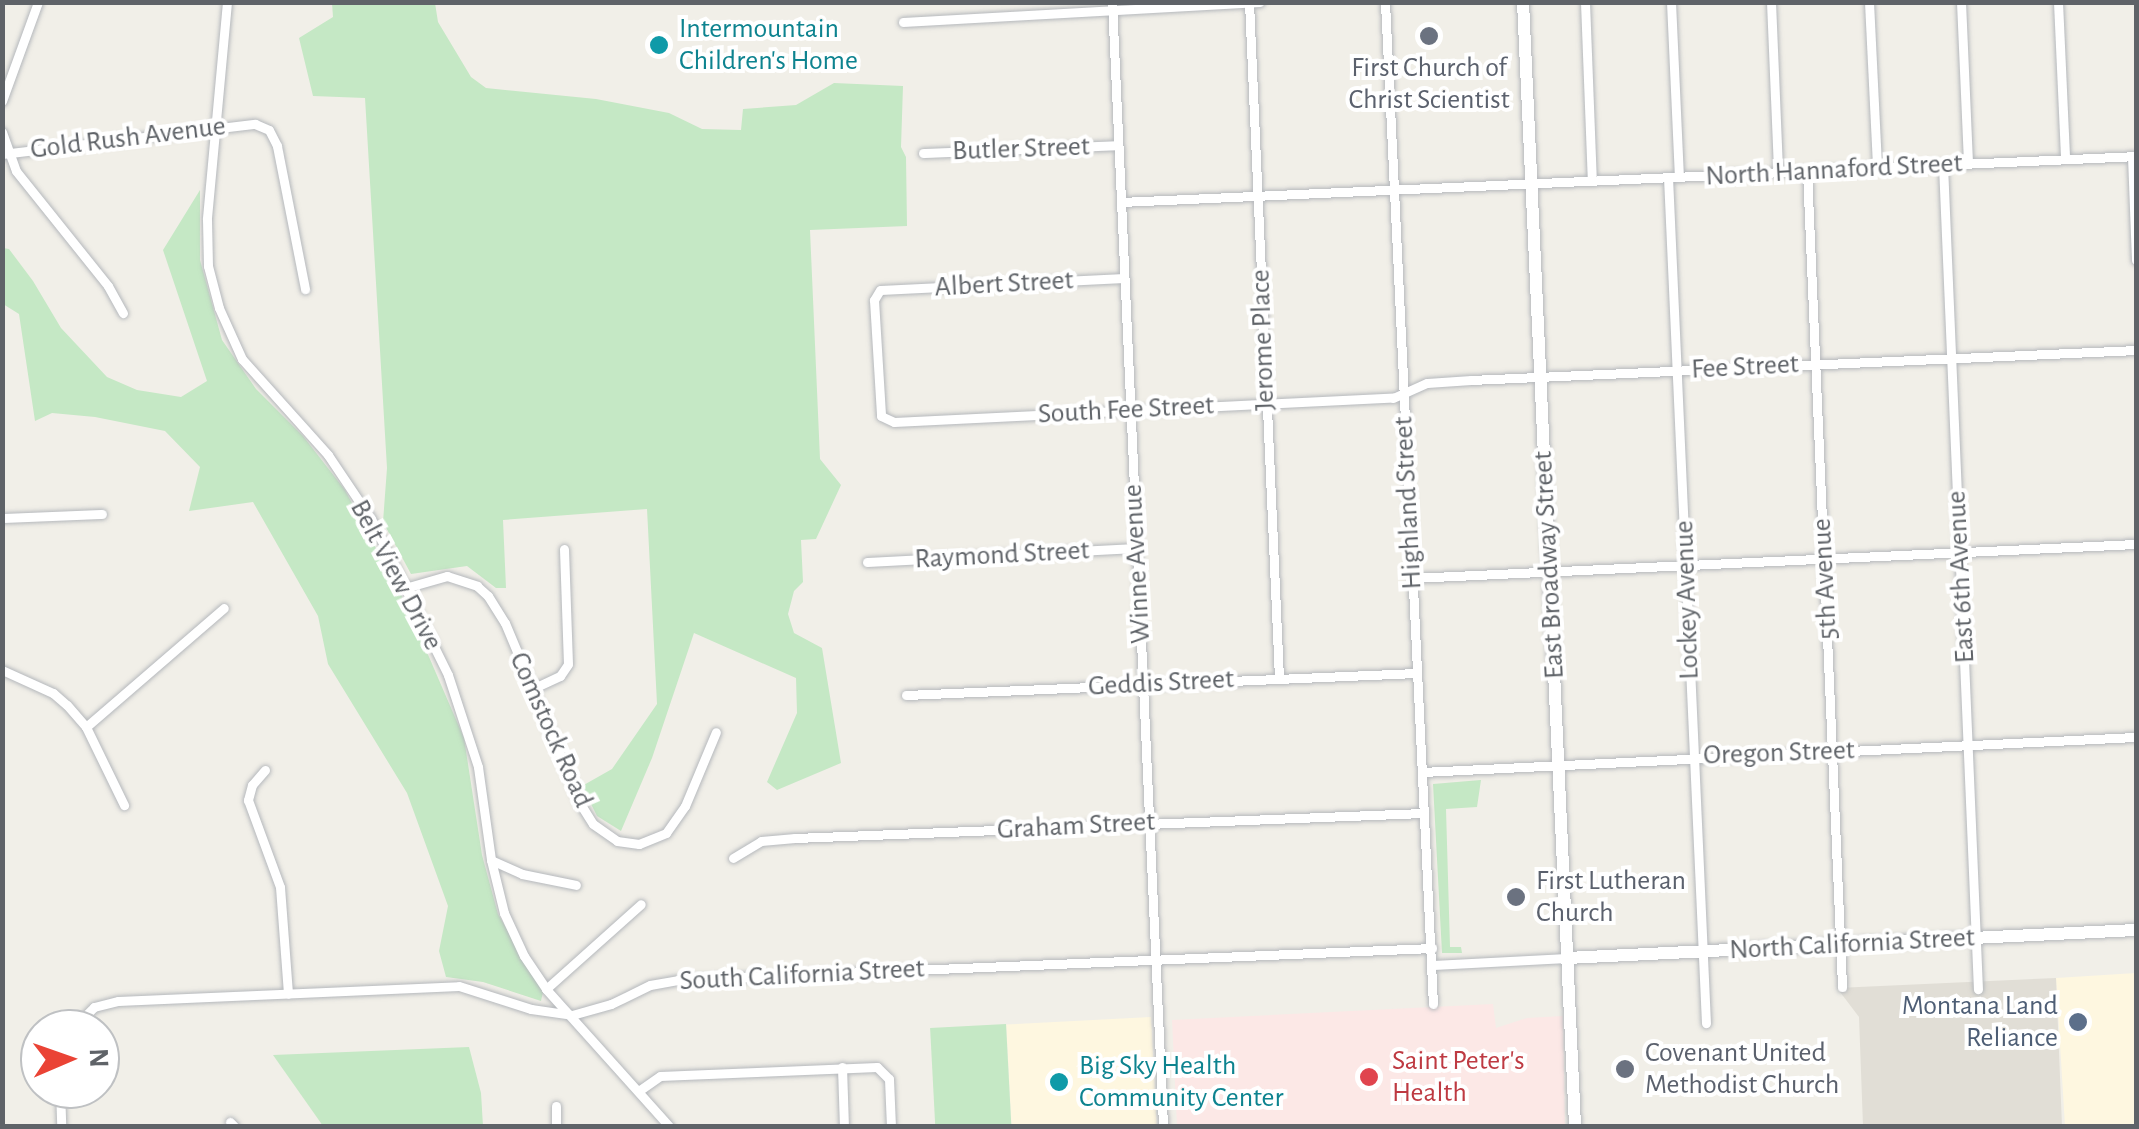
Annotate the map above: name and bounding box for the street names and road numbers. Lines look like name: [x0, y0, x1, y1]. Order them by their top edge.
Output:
street label: Gold Rush Avenue: [28, 109, 228, 167]
street label: Butler Street: [952, 130, 1090, 168]
street label: North Hannaford Street: [1705, 146, 1963, 194]
street label: Albert Street: [934, 264, 1074, 304]
street label: Jerome Place: [1244, 269, 1282, 411]
street label: Fee Street: [1690, 347, 1800, 387]
street label: South Fee Street: [1037, 389, 1215, 431]
street label: Highland Street: [1387, 416, 1429, 590]
street label: East Broadway Street: [1526, 450, 1572, 680]
street label: Winne Avenue: [1116, 483, 1158, 645]
street label: East 6th Avenue: [1940, 490, 1982, 664]
street label: Belt View Drive: [342, 494, 450, 656]
street label: 5th Avenue: [1805, 517, 1845, 641]
street label: Lockey Avenue: [1667, 520, 1707, 680]
street label: Raymond Street: [914, 534, 1090, 576]
street label: Comstock Road: [502, 647, 600, 813]
street label: Geddis Street: [1087, 662, 1235, 704]
street label: Oregon Street: [1703, 734, 1855, 772]
street label: Graham Street: [996, 805, 1156, 847]
street label: North California Street: [1729, 921, 1975, 967]
street label: South California Street: [679, 952, 925, 998]

